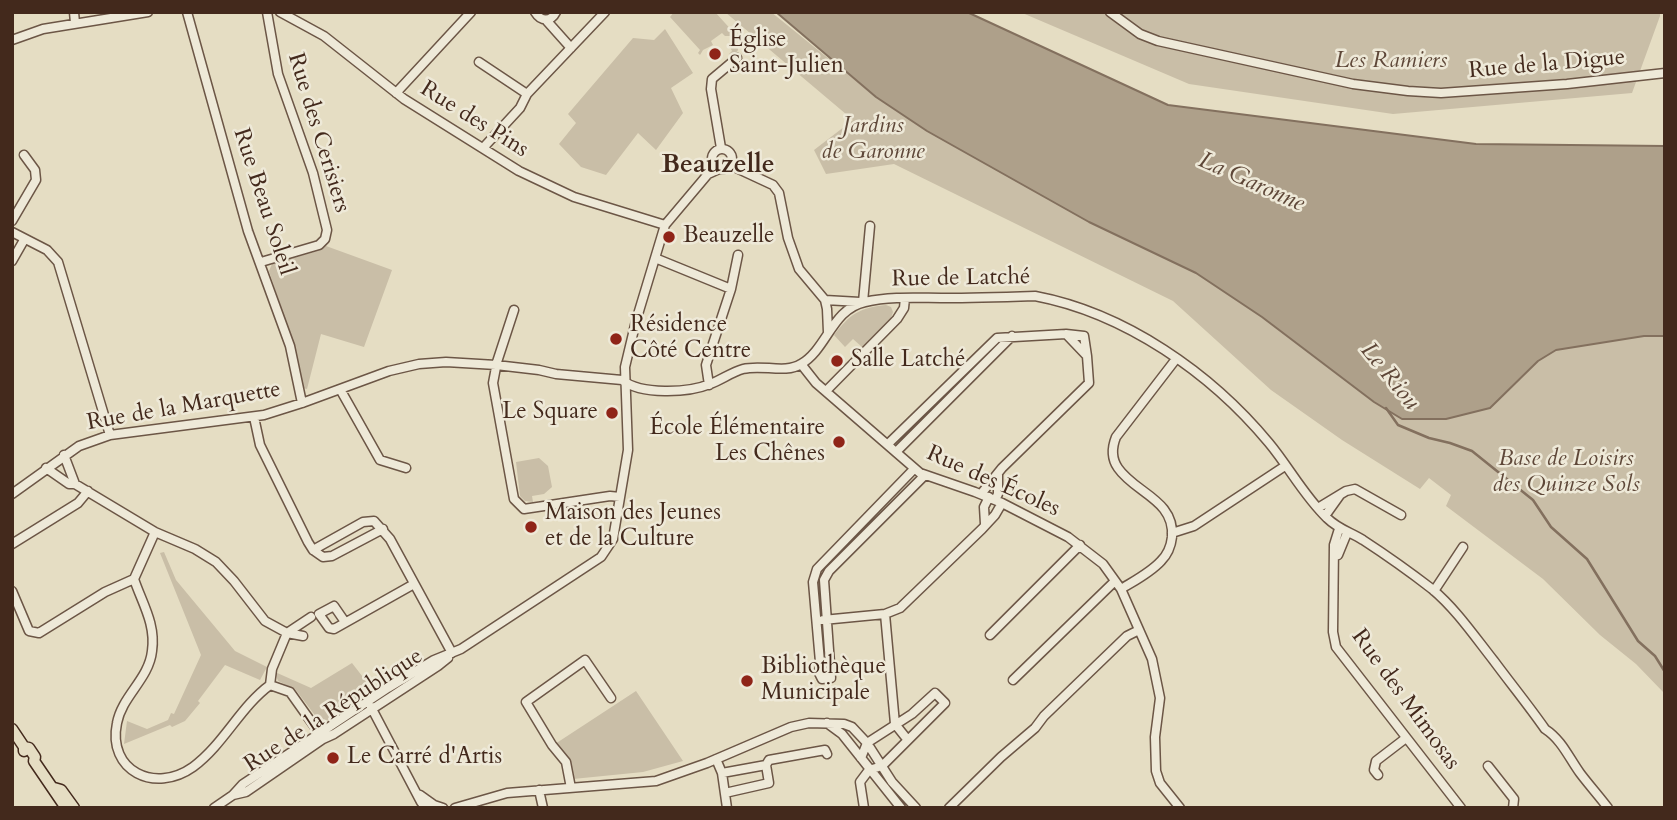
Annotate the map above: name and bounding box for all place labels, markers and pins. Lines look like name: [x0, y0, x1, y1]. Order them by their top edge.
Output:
place label: Église Saint-Julien: [729, 27, 844, 81]
marker: Église Saint-Julien: [707, 46, 723, 62]
place label: Beauzelle: [683, 223, 775, 251]
marker: Beauzelle: [661, 229, 677, 245]
place label: Résidence Côté Centre: [630, 312, 751, 366]
marker: Résidence Côté Centre: [608, 331, 624, 347]
place label: Salle Latché: [851, 347, 965, 375]
marker: Salle Latché: [829, 353, 845, 369]
place label: Le Square: [502, 399, 598, 427]
marker: Le Square: [604, 405, 620, 421]
place label: École Élémentaire Les Chênes: [649, 415, 825, 469]
marker: École Élémentaire Les Chênes: [831, 434, 847, 450]
place label: Maison des Jeunes et de la Culture: [545, 500, 721, 554]
marker: Maison des Jeunes et de la Culture: [523, 519, 539, 535]
place label: Bibliothèque Municipale: [761, 654, 886, 708]
marker: Bibliothèque Municipale: [739, 673, 755, 689]
place label: Le Carré d'Artis: [347, 744, 502, 772]
marker: Le Carré d'Artis: [325, 750, 341, 766]

